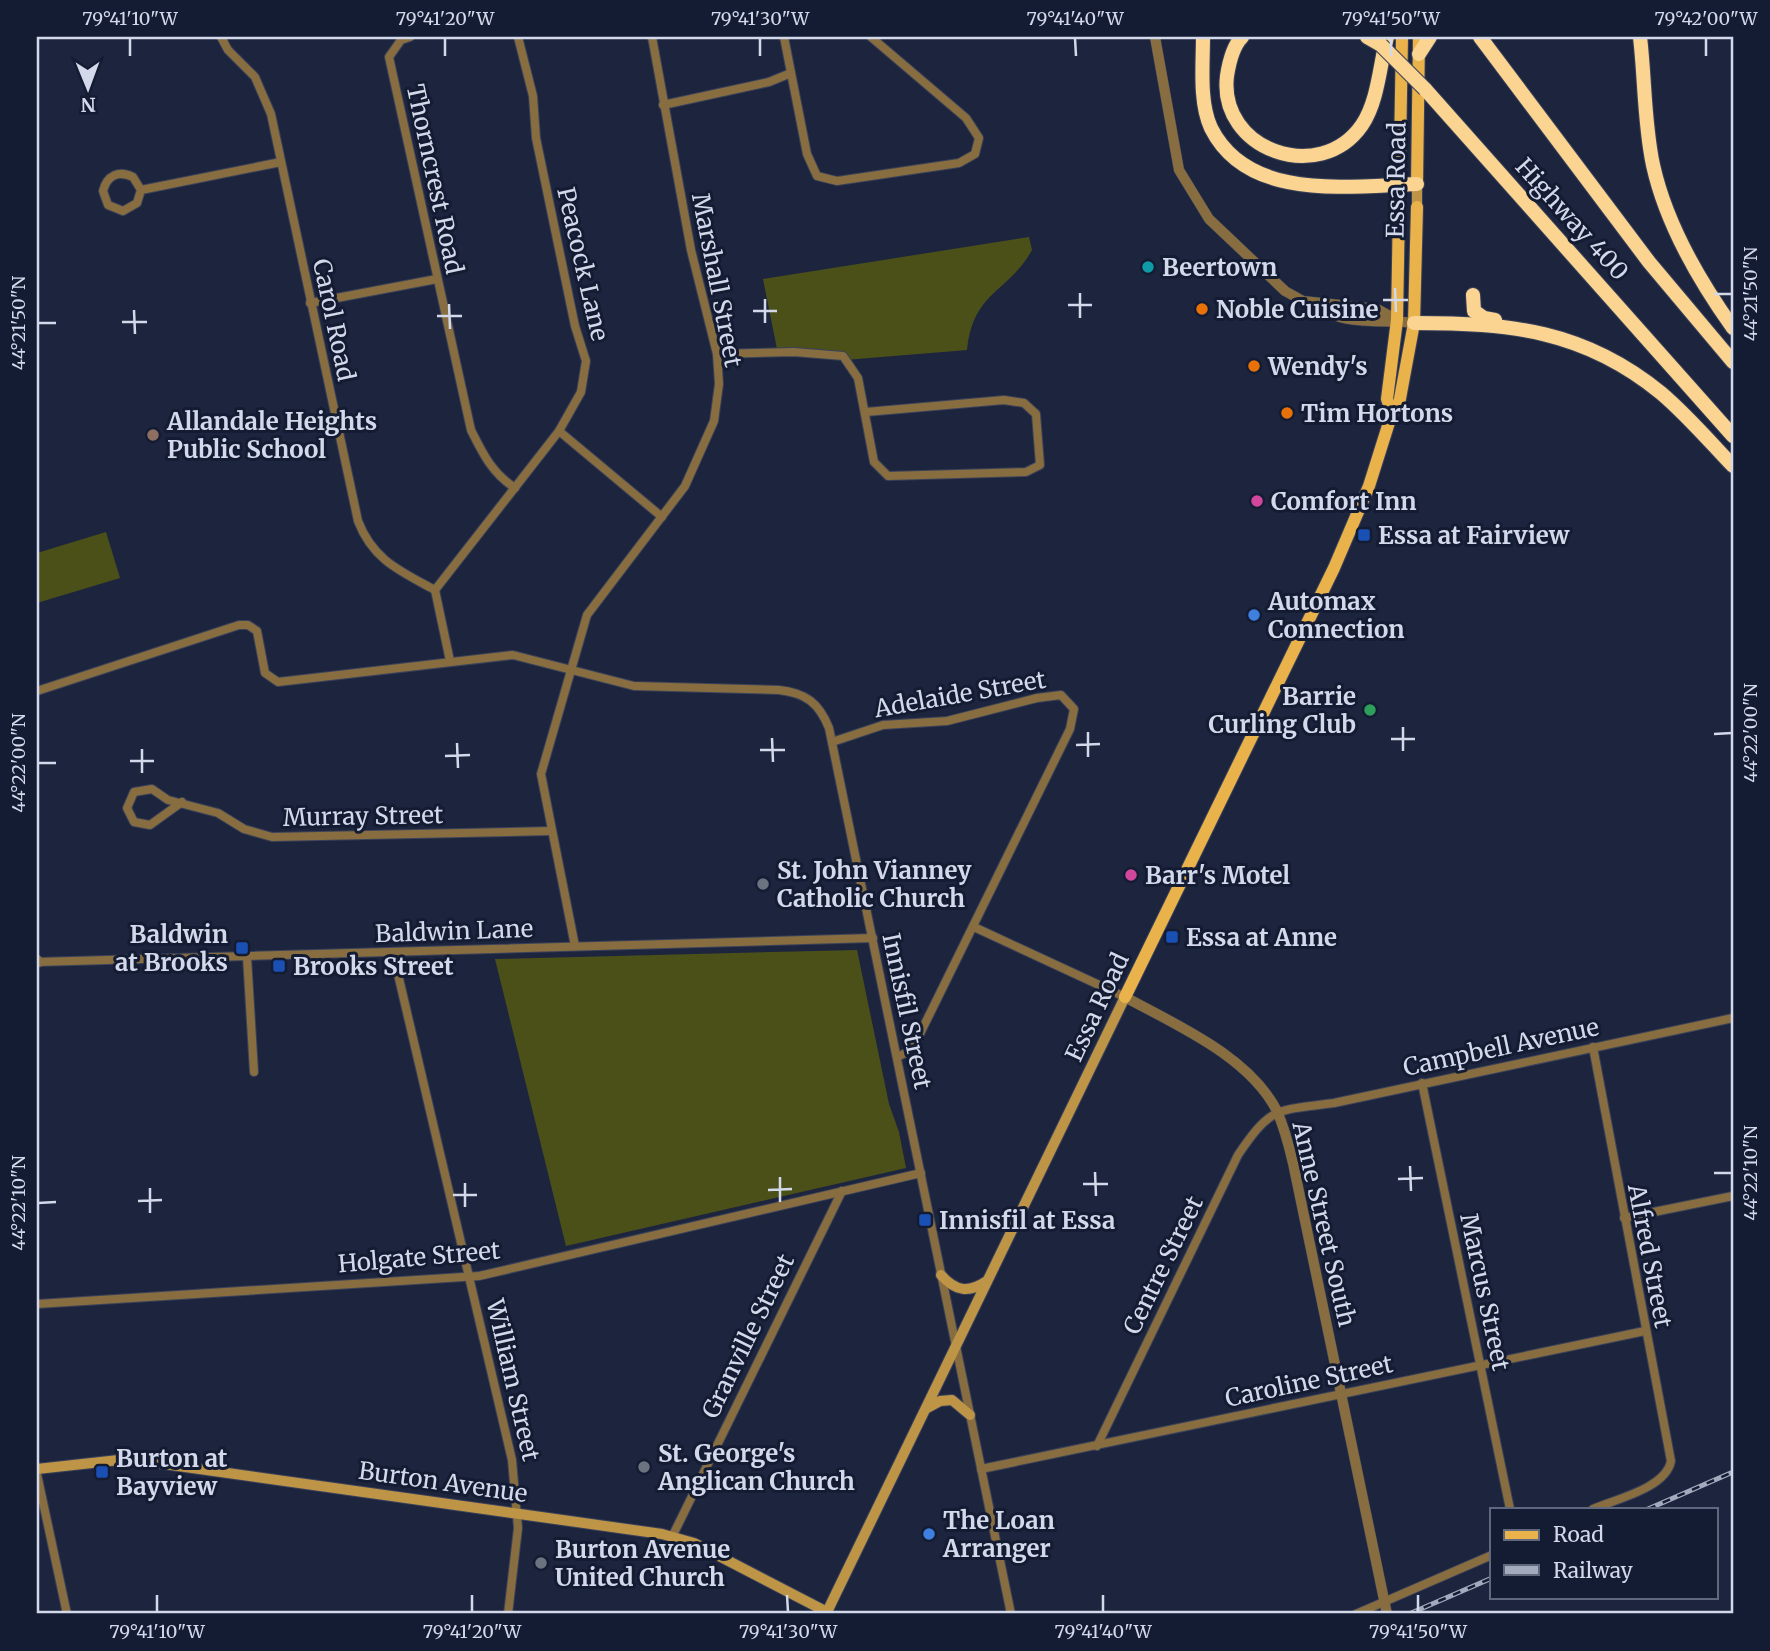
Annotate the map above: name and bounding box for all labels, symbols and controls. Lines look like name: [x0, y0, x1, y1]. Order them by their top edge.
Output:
text: 79°41'10"W: [82, 7, 179, 30]
text: 79°41'20"W: [396, 7, 495, 30]
text: 79°41'30"W: [711, 7, 810, 30]
text: 79°41'40"W: [1026, 7, 1125, 30]
text: 79°41'50"W: [1342, 7, 1441, 30]
text: 79°42'00"W: [1655, 7, 1759, 30]
north arrow: [52, 52, 122, 122]
street label: Thorncrest Road: [400, 81, 470, 277]
text: N: [81, 93, 96, 117]
street label: Essa Road: [1379, 122, 1413, 238]
street label: Highway 400: [1509, 151, 1635, 287]
street label: Peacock Lane: [550, 184, 616, 344]
street label: Marshall Street: [685, 190, 749, 370]
text: 44°21'50"N: [1739, 247, 1762, 341]
place label: Beertown: [1162, 252, 1277, 283]
street label: Carol Road: [306, 256, 362, 384]
marker: Beertown: [1140, 259, 1156, 275]
text: 44°21'50"N: [7, 276, 30, 370]
place label: Noble Cuisine: [1216, 294, 1379, 325]
marker: Noble Cuisine: [1194, 301, 1210, 317]
place label: Wendy's: [1267, 351, 1368, 382]
marker: Wendy's: [1246, 358, 1262, 374]
place label: Tim Hortons: [1301, 398, 1453, 429]
marker: Tim Hortons: [1279, 405, 1295, 421]
place label: Allandale Heights Public School: [166, 406, 377, 465]
marker: Allandale Heights Public School: [145, 427, 161, 443]
place label: Comfort Inn: [1271, 486, 1417, 517]
marker: Comfort Inn: [1249, 493, 1265, 509]
place label: Essa at Fairview: [1378, 520, 1570, 551]
marker: Essa at Fairview: [1356, 527, 1372, 543]
place label: Automax Connection: [1267, 586, 1404, 645]
marker: Automax Connection: [1246, 607, 1262, 623]
street label: Adelaide Street: [871, 664, 1049, 725]
place label: Barrie Curling Club: [1209, 681, 1356, 740]
text: 44°22'00"N: [1739, 683, 1762, 783]
marker: Barrie Curling Club: [1362, 702, 1378, 718]
text: 44°22'00"N: [7, 713, 30, 813]
street label: Murray Street: [283, 799, 444, 833]
place label: St. John Vianney Catholic Church: [777, 855, 972, 914]
place label: Barr's Motel: [1145, 860, 1290, 891]
marker: Barr's Motel: [1123, 867, 1139, 883]
marker: St. John Vianney Catholic Church: [755, 876, 771, 892]
street label: Baldwin Lane: [374, 913, 534, 949]
place label: Baldwin at Brooks: [115, 919, 228, 978]
place label: Essa at Anne: [1186, 922, 1337, 953]
marker: Essa at Anne: [1164, 929, 1180, 945]
street label: Innisfil Street: [875, 930, 939, 1092]
marker: Baldwin at Brooks: [234, 940, 250, 956]
street label: Essa Road: [1058, 948, 1136, 1066]
place label: Brooks Street: [293, 951, 454, 982]
marker: Brooks Street: [271, 958, 287, 974]
street label: Campbell Avenue: [1400, 1011, 1602, 1083]
street label: Anne Street South: [1285, 1117, 1363, 1330]
text: 44°22'10"N: [1739, 1125, 1762, 1221]
text: 44°22'10"N: [7, 1155, 30, 1251]
street label: Alfred Street: [1621, 1180, 1679, 1331]
street label: Centre Street: [1116, 1190, 1210, 1339]
place label: Innisfil at Essa: [939, 1205, 1115, 1236]
street label: Marcus Street: [1453, 1211, 1517, 1374]
marker: Innisfil at Essa: [917, 1212, 933, 1228]
street label: Holgate Street: [337, 1234, 502, 1280]
street label: Granville Street: [695, 1248, 801, 1423]
street label: William Street: [479, 1295, 547, 1465]
street label: Caroline Street: [1222, 1348, 1396, 1414]
place label: St. George's Anglican Church: [657, 1438, 855, 1497]
place label: Burton at Bayview: [116, 1443, 228, 1502]
street label: Burton Avenue: [356, 1455, 530, 1509]
marker: St. George's Anglican Church: [636, 1459, 652, 1475]
marker: Burton at Bayview: [94, 1464, 110, 1480]
place label: The Loan Arranger: [942, 1505, 1055, 1564]
legend: [1490, 1508, 1718, 1598]
text: Road: [1553, 1521, 1604, 1548]
marker: The Loan Arranger: [921, 1526, 937, 1542]
place label: Burton Avenue United Church: [555, 1534, 730, 1593]
marker: Burton Avenue United Church: [533, 1555, 549, 1571]
text: Railway: [1553, 1557, 1634, 1584]
text: 79°41'10"W: [109, 1620, 206, 1643]
text: 79°41'20"W: [423, 1620, 522, 1643]
text: 79°41'30"W: [739, 1620, 838, 1643]
text: 79°41'40"W: [1054, 1620, 1153, 1643]
text: 79°41'50"W: [1369, 1620, 1468, 1643]

